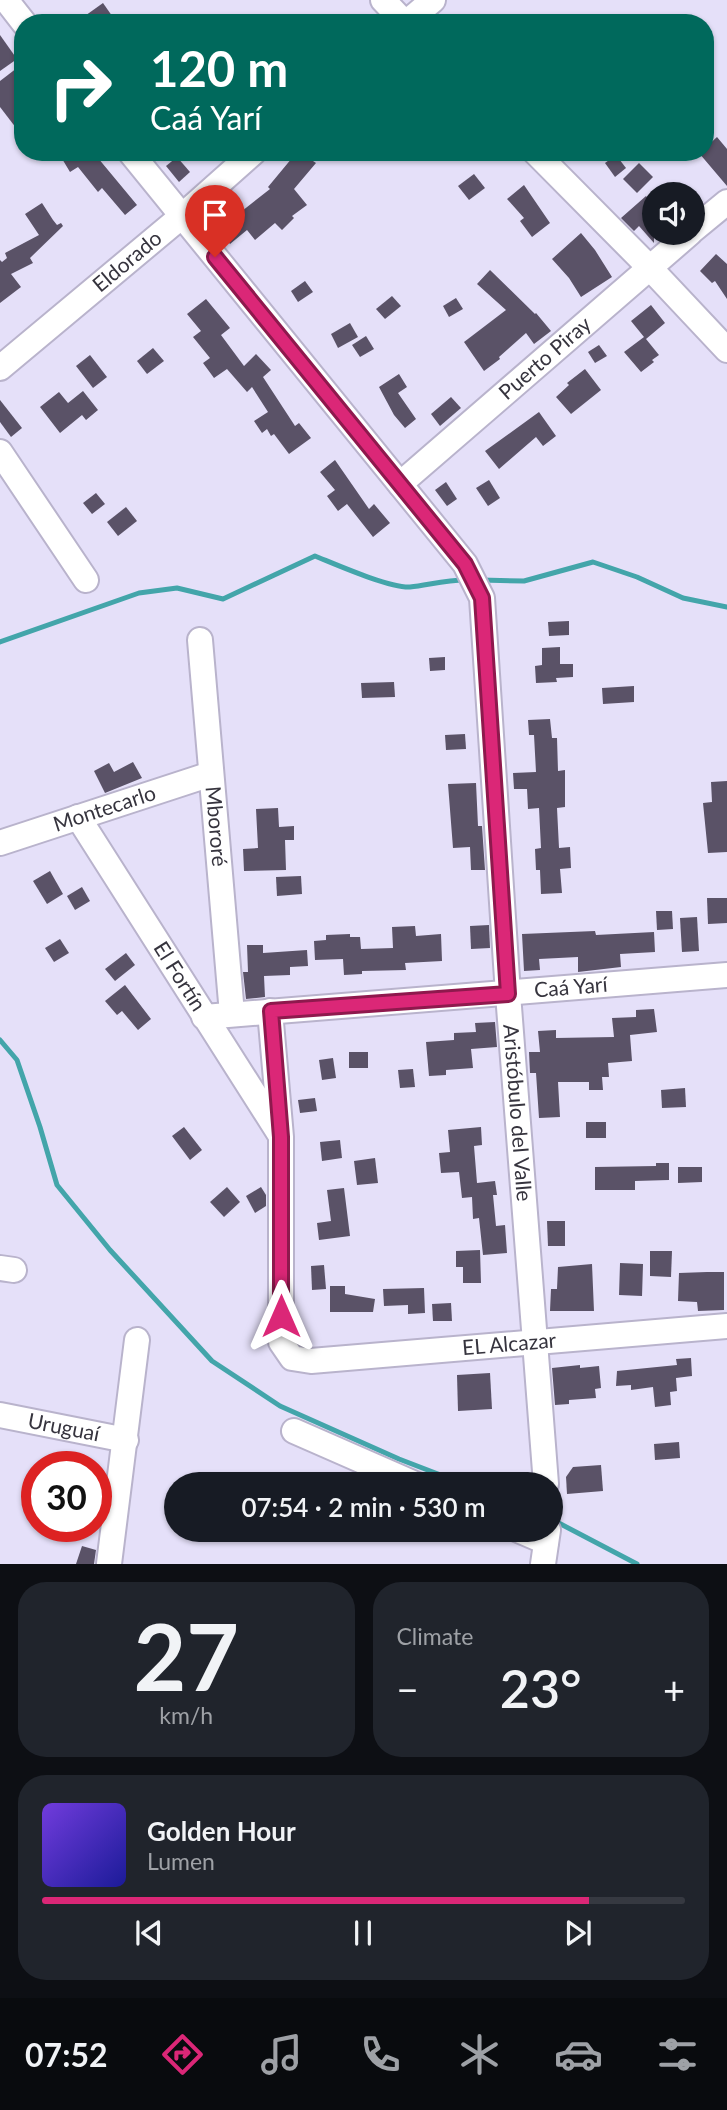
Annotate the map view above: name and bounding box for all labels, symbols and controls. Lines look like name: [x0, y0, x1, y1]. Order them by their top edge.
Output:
text: 120 m: [150, 39, 288, 97]
icon: right: [35, 42, 126, 133]
text: Caá Yarí: [150, 98, 262, 137]
map controls: [642, 182, 705, 245]
button: sound: [642, 182, 705, 245]
pin: [185, 185, 245, 257]
icon: arrive: [196, 196, 234, 234]
street label: Eldorado: [87, 224, 166, 296]
street label: Puerto Piray: [493, 310, 596, 404]
street label: Montecarlo: [50, 779, 159, 836]
street label: Mbororé: [202, 785, 233, 867]
street label: El Fortín: [149, 936, 212, 1015]
street label: Caá Yarí: [533, 971, 609, 1001]
street label: Aristóbulo del Valle: [499, 1023, 538, 1202]
position arrow: [244, 1279, 318, 1353]
street label: EL Alcazar: [461, 1326, 557, 1359]
street label: Uruguaí: [26, 1407, 103, 1446]
speed limit sign: 30: [21, 1451, 112, 1542]
text: 07:54 · 2 min · 530 m: [241, 1491, 486, 1523]
text: 27: [133, 1601, 239, 1710]
text: Climate: [397, 1622, 473, 1650]
text: 23°: [500, 1657, 582, 1719]
text: −: [397, 1666, 419, 1712]
text: +: [663, 1666, 685, 1712]
text: km/h: [159, 1701, 213, 1729]
text: Golden Hour: [147, 1815, 296, 1847]
text: Lumen: [147, 1847, 215, 1875]
icon: previous: [130, 1914, 168, 1952]
icon: pause: [344, 1914, 382, 1952]
icon: next: [559, 1914, 597, 1952]
icon: directions: [158, 2030, 207, 2079]
icon: music: [257, 2030, 306, 2079]
icon: phone: [356, 2030, 405, 2079]
icon: climate: [455, 2030, 504, 2079]
icon: car: [554, 2030, 603, 2079]
icon: filters: [653, 2030, 702, 2079]
text: 07:52: [25, 2035, 108, 2074]

